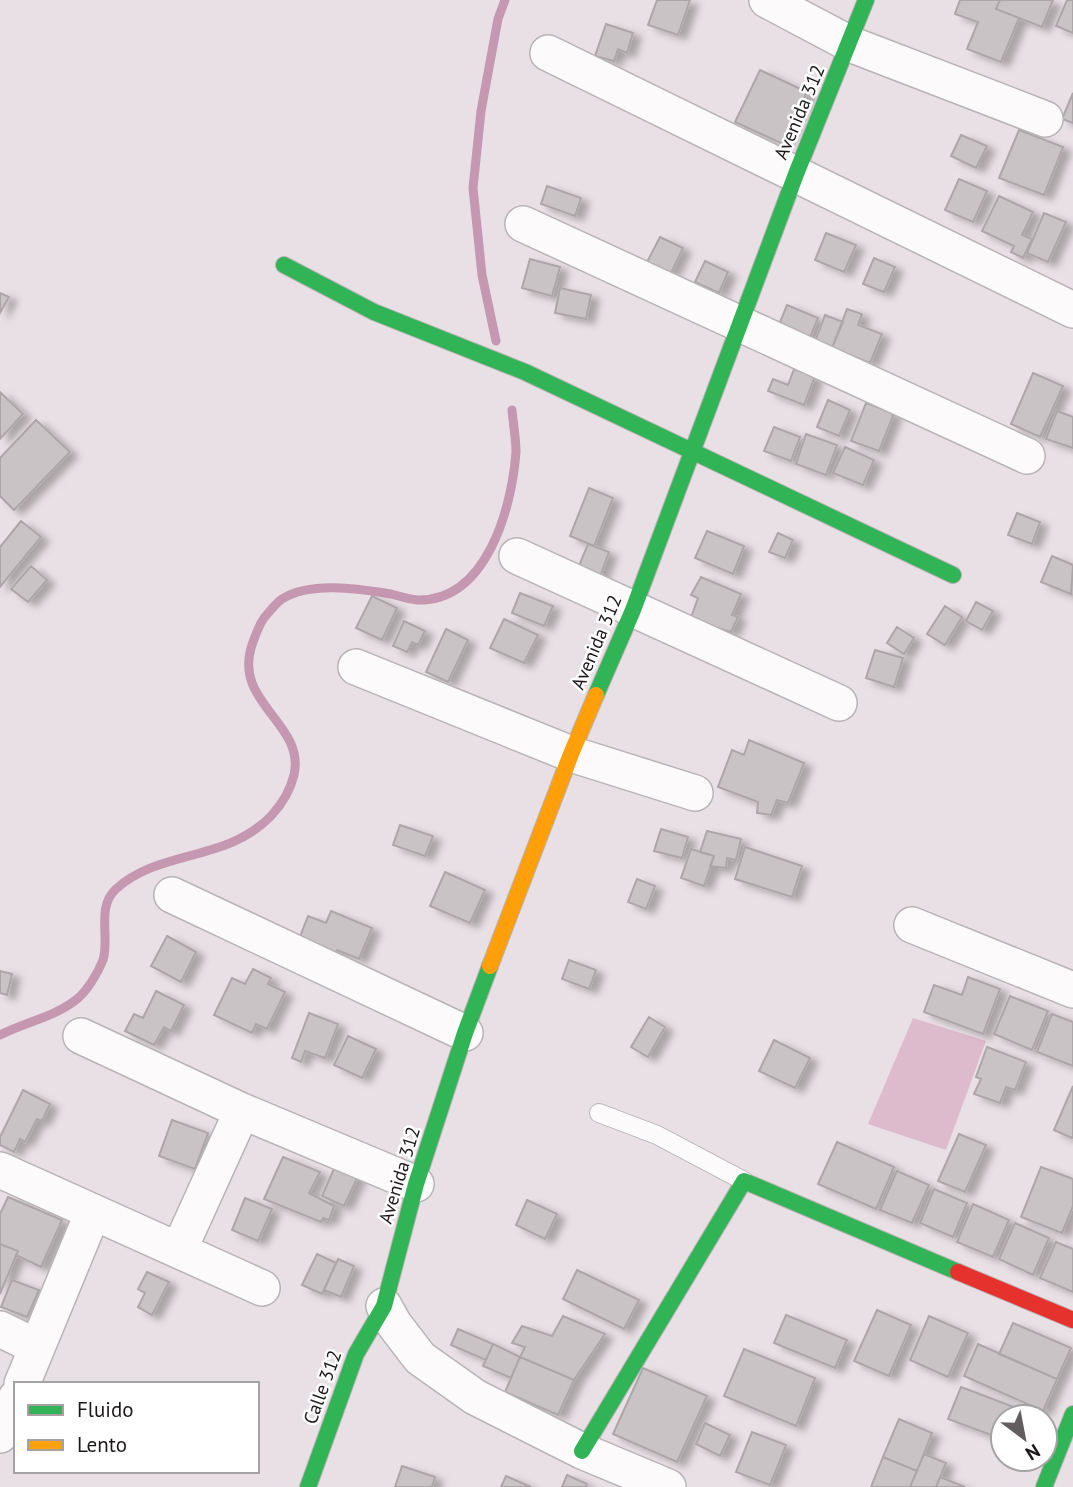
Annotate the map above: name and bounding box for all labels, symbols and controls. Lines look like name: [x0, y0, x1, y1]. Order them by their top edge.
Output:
street label: Avenida 312: [768, 61, 830, 163]
street label: Avenida 312: [565, 591, 627, 693]
street label: Avenida 312: [373, 1124, 425, 1226]
street label: Calle 312: [298, 1347, 346, 1427]
legend: [14, 1382, 259, 1473]
text: Fluido: [77, 1396, 134, 1423]
north arrow: [989, 1403, 1059, 1473]
text: Lento: [77, 1431, 127, 1458]
text: N: [1021, 1439, 1045, 1466]

